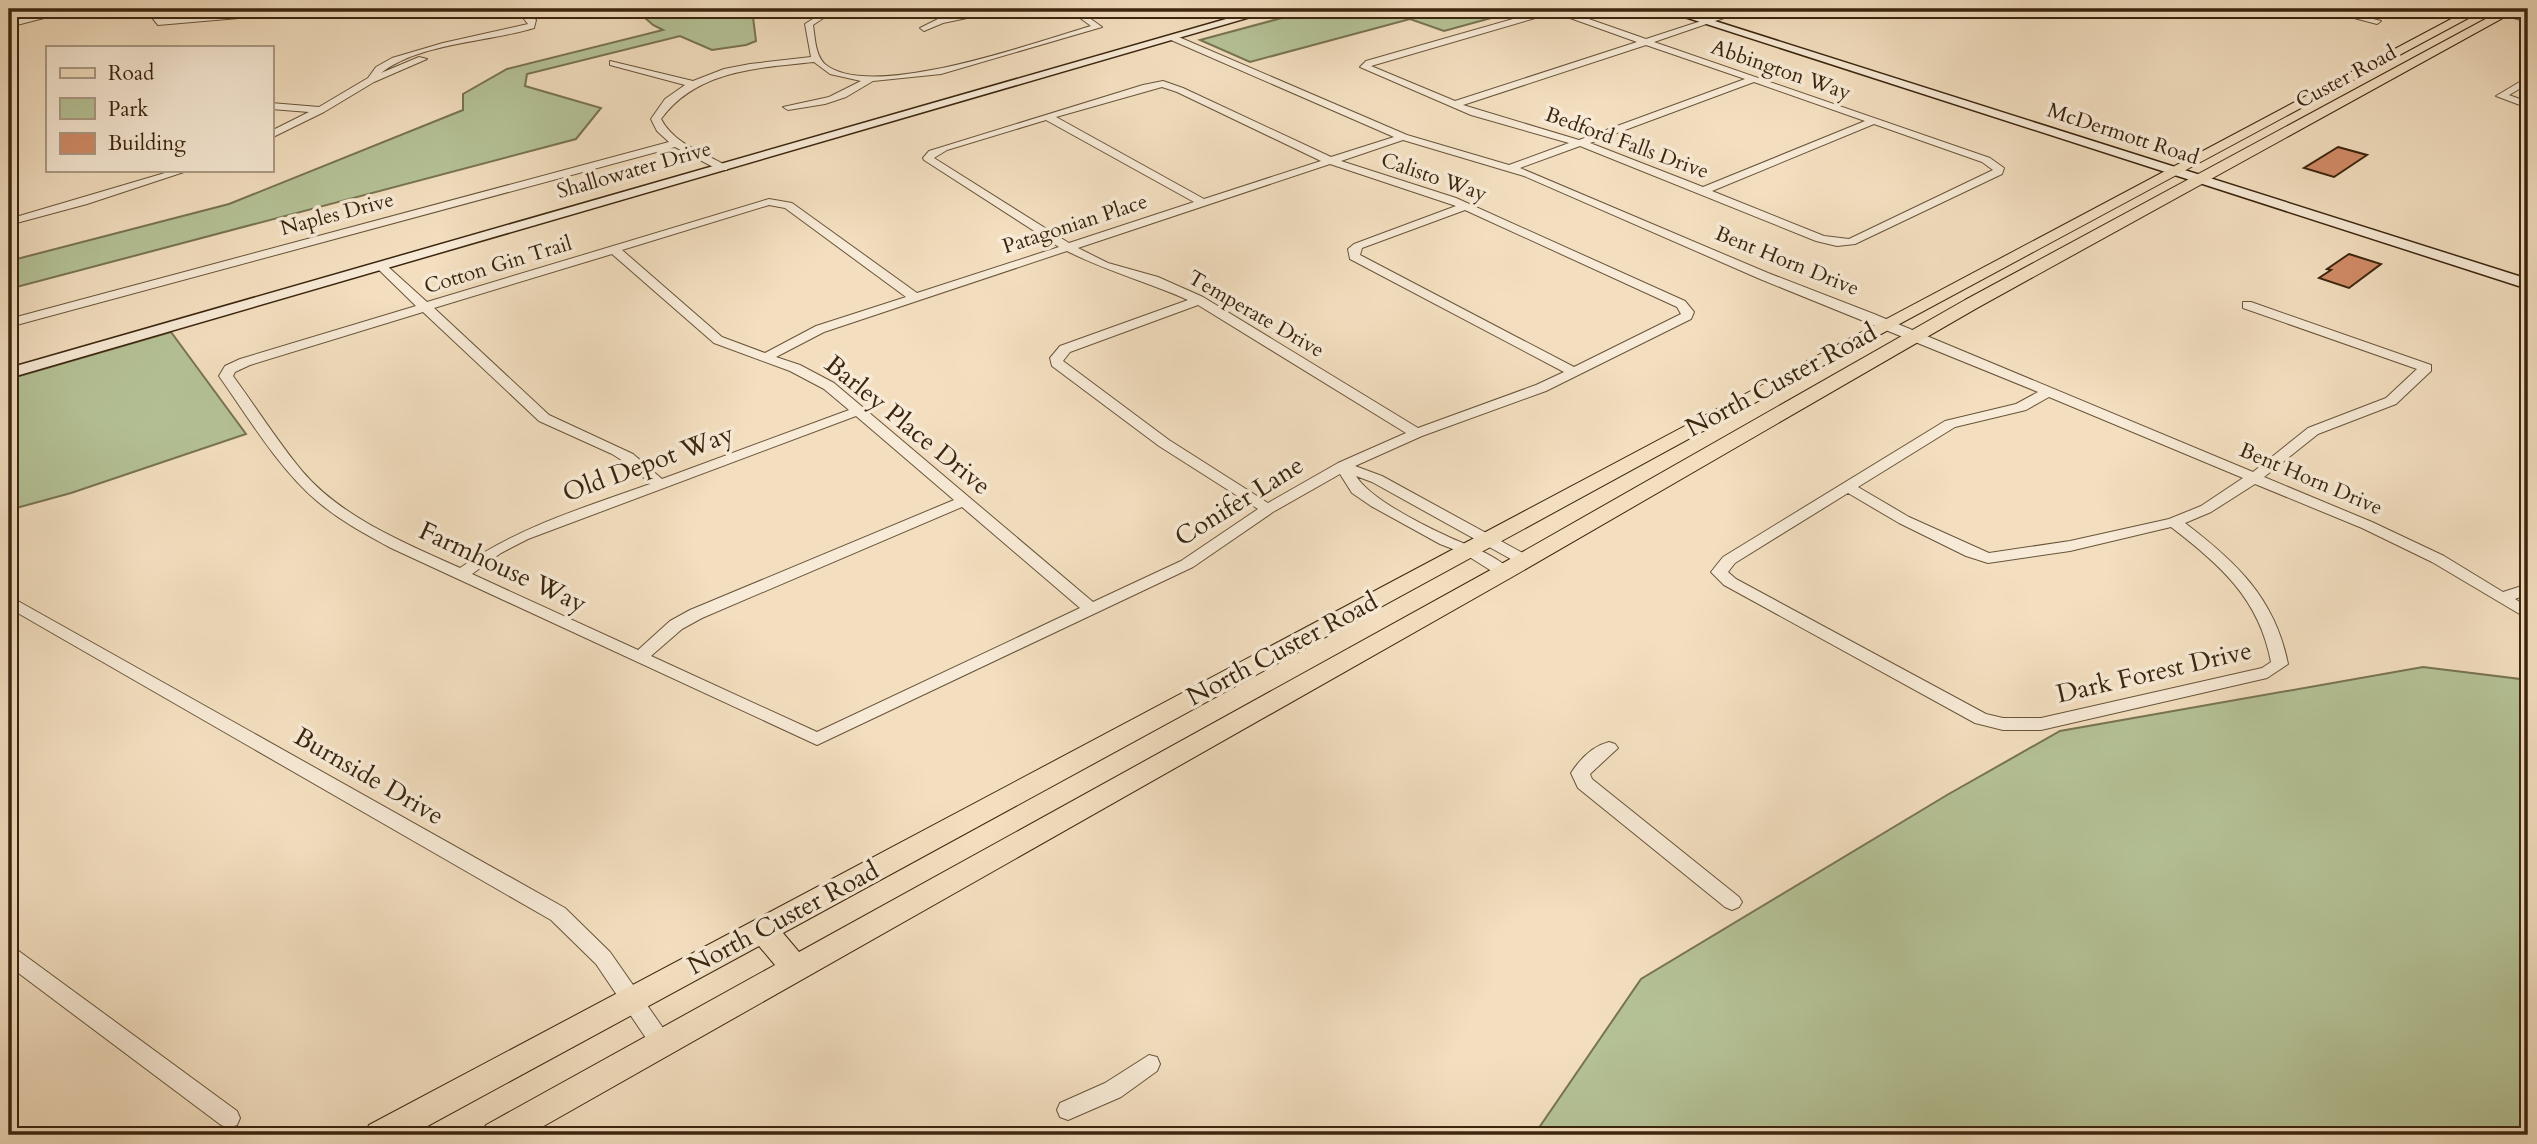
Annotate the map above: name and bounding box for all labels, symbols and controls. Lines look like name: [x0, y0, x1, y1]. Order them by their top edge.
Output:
street label: Abbington Way: [1707, 33, 1855, 107]
street label: Custer Road: [2291, 38, 2401, 116]
legend: [46, 46, 273, 172]
text: Road: [108, 59, 154, 88]
text: Park: [108, 95, 149, 124]
street label: McDermott Road: [2043, 96, 2203, 172]
street label: Bedford Falls Drive: [1541, 100, 1713, 186]
text: Building: [108, 129, 186, 158]
street label: Shallowater Drive: [553, 134, 715, 206]
street label: Calisto Way: [1377, 145, 1491, 209]
street label: Naples Drive: [277, 185, 397, 243]
street label: Patagonian Place: [999, 187, 1151, 261]
street label: Bent Horn Drive: [1711, 219, 1863, 303]
street label: Cotton Gin Trail: [421, 229, 575, 301]
street label: Temperate Drive: [1183, 263, 1329, 365]
street label: North Custer Road: [1679, 315, 1883, 445]
street label: Barley Place Drive: [818, 347, 998, 503]
street label: Old Depot Way: [558, 416, 739, 510]
street label: Bent Horn Drive: [2235, 436, 2387, 522]
street label: Conifer Lane: [1168, 448, 1310, 554]
street label: Farmhouse Way: [413, 513, 593, 621]
street label: North Custer Road: [1180, 584, 1384, 714]
street label: Dark Forest Drive: [2053, 632, 2255, 712]
street label: Burnside Drive: [288, 719, 450, 833]
street label: North Custer Road: [681, 853, 885, 983]

